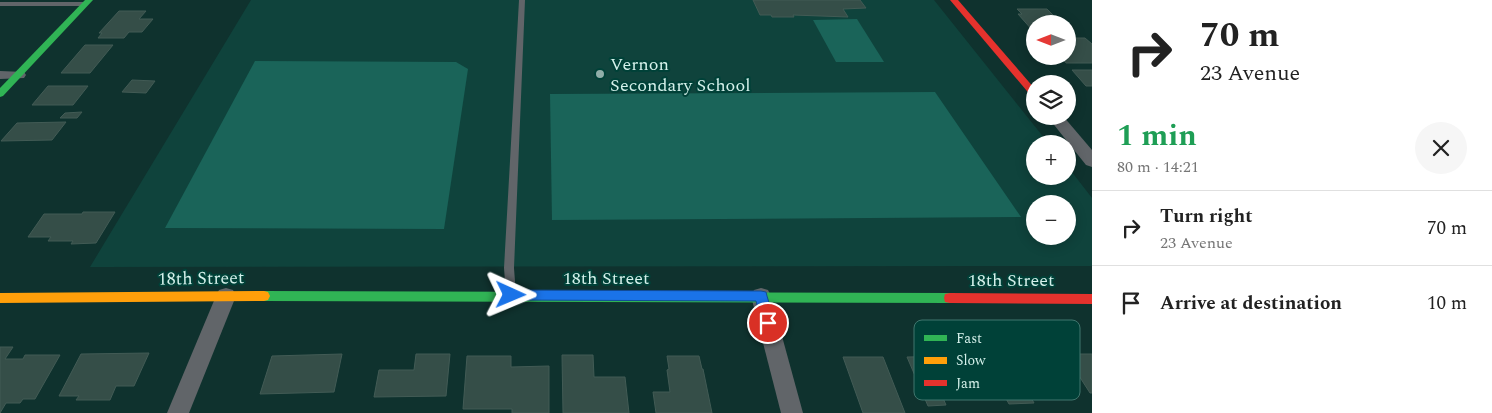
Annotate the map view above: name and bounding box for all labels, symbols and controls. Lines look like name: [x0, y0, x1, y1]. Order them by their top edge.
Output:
text: 70 m: [1200, 9, 1280, 62]
north arrow: [1026, 15, 1076, 65]
map controls: [1026, 15, 1076, 245]
icon: right: [1117, 20, 1182, 85]
place label: Vernon Secondary School: [610, 51, 750, 99]
text: 23 Avenue: [1200, 57, 1300, 90]
marker: Vernon Secondary School: [594, 68, 606, 80]
button: layers: [1026, 75, 1076, 125]
text: 1 min: [1117, 113, 1197, 159]
button: close: [1415, 122, 1467, 174]
button: +: [1026, 135, 1076, 185]
text: 80 m · 14:21: [1117, 155, 1199, 179]
button: −: [1026, 195, 1076, 245]
text: Turn right: [1160, 202, 1253, 231]
icon: right: [1117, 214, 1145, 242]
text: 70 m: [1427, 214, 1467, 243]
text: 23 Avenue: [1160, 231, 1233, 255]
street label: 18th Street: [157, 264, 245, 293]
street label: 18th Street: [563, 265, 649, 292]
street label: 18th Street: [968, 267, 1054, 294]
position arrow: [484, 268, 536, 320]
icon: arrive: [1117, 289, 1145, 317]
text: Arrive at destination: [1160, 289, 1342, 318]
text: 10 m: [1427, 289, 1467, 318]
pin: [747, 302, 789, 344]
icon: arrive: [754, 309, 782, 337]
legend: [914, 320, 1080, 400]
text: Fast: [956, 328, 982, 349]
text: Slow: [956, 350, 986, 371]
text: Jam: [956, 373, 980, 394]

